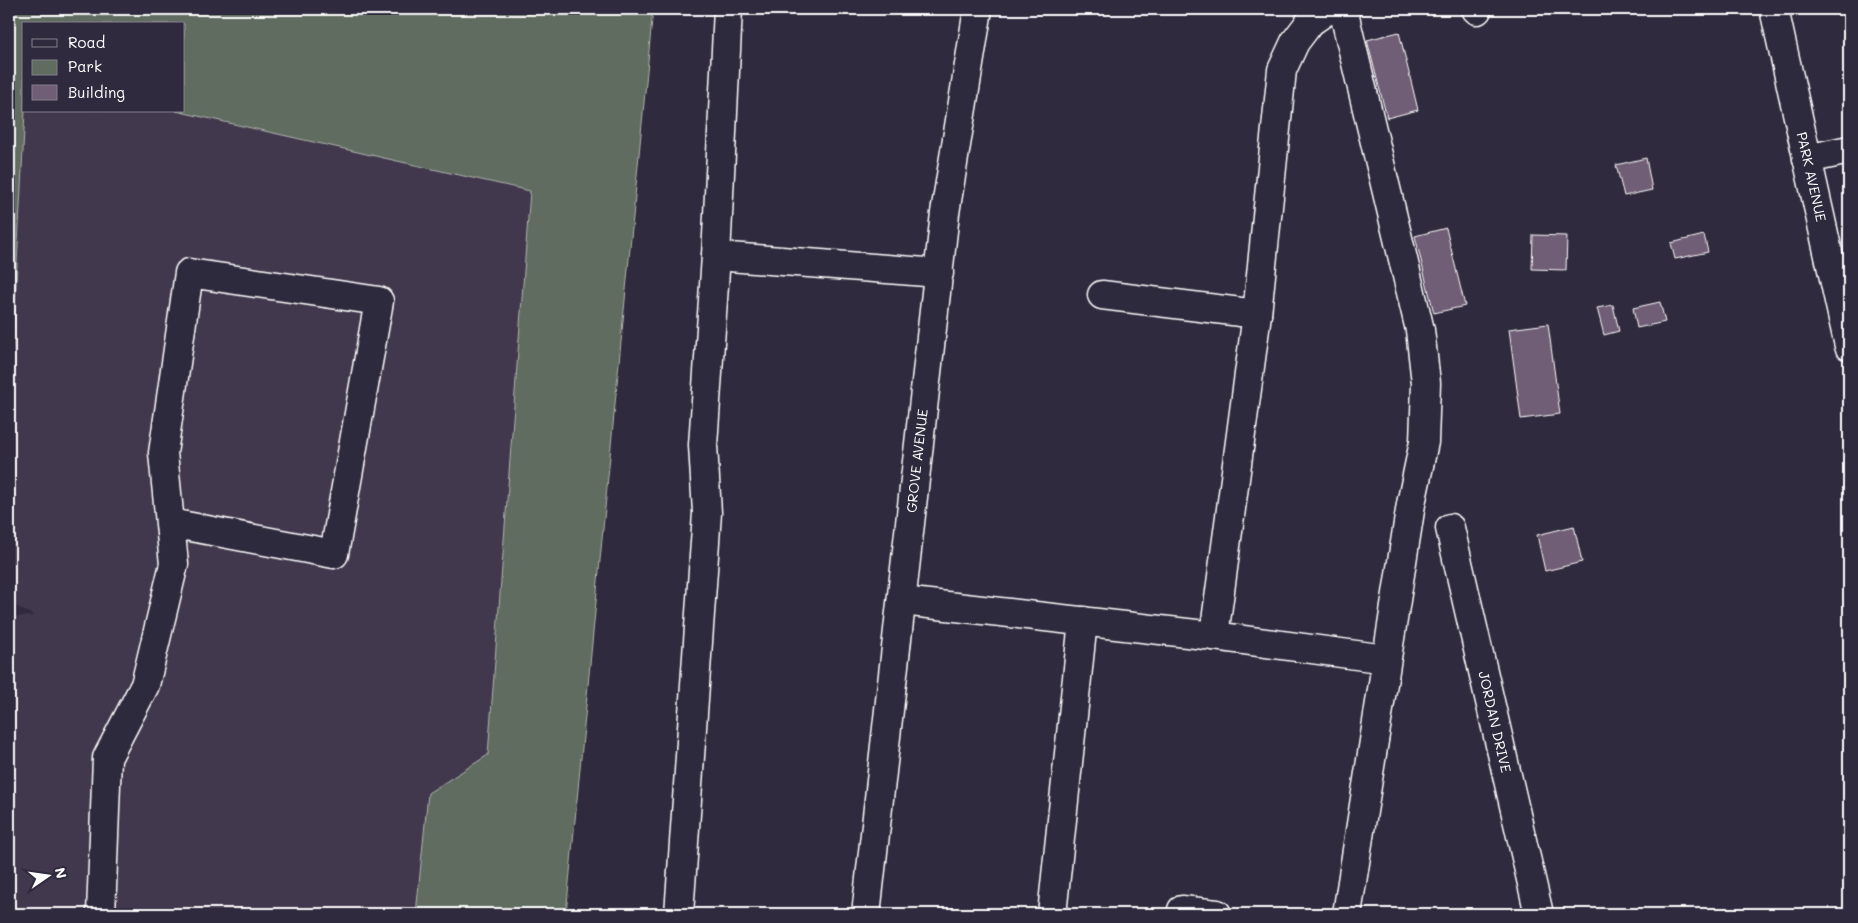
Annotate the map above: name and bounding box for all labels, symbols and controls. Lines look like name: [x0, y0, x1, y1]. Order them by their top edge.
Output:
legend: [22, 22, 185, 112]
text: Road: [68, 32, 105, 52]
text: Park: [68, 56, 102, 76]
text: Building: [68, 82, 125, 102]
street label: PARK AVENUE: [1793, 130, 1831, 223]
street label: GROVE AVENUE: [901, 408, 932, 514]
street label: JORDAN DRIVE: [1474, 669, 1516, 774]
north arrow: [22, 850, 72, 900]
text: N: [51, 866, 72, 880]

